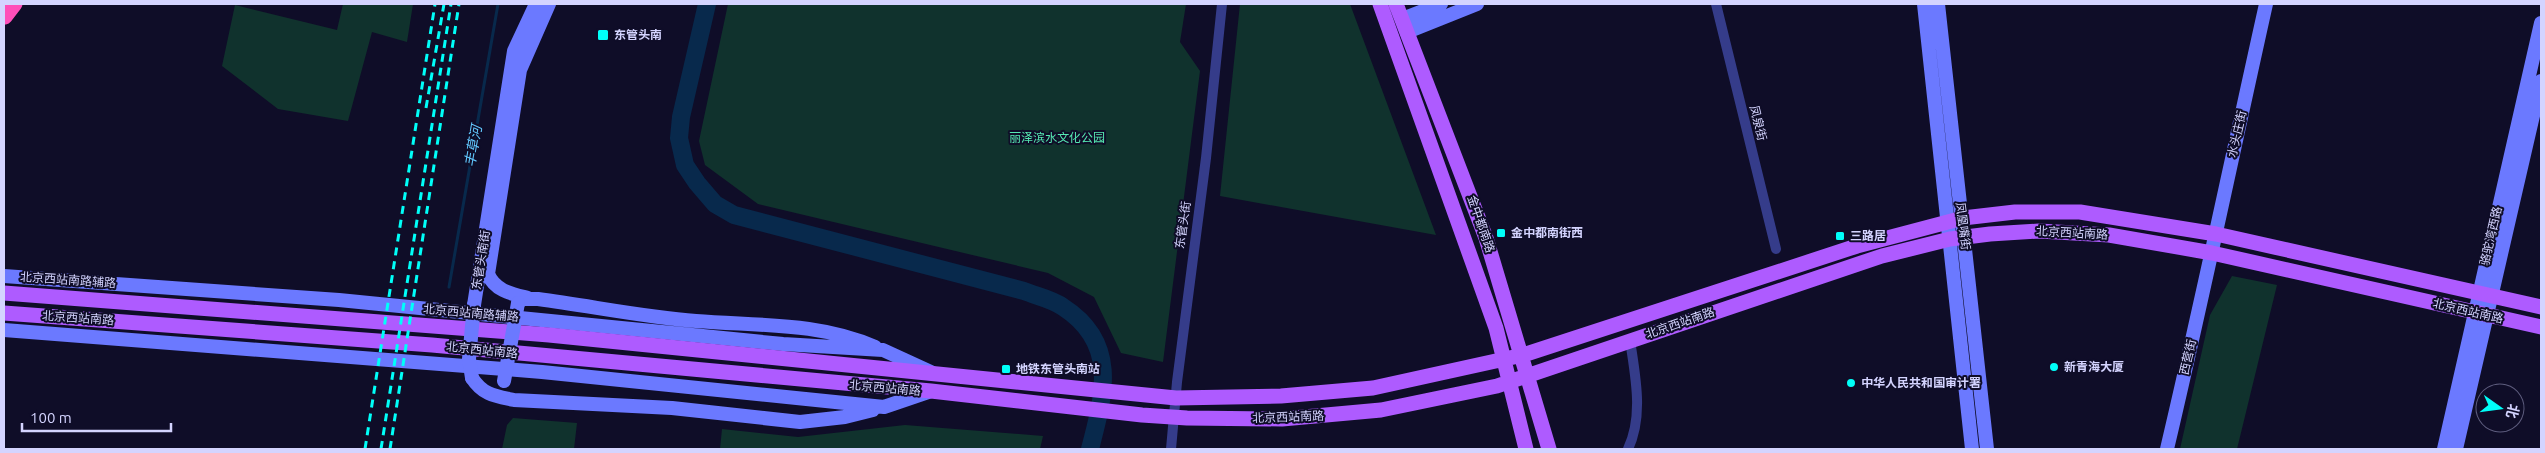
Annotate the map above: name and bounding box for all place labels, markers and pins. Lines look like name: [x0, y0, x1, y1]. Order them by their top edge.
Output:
marker: 东管头南: [596, 28, 610, 42]
place label: 东管头南: [614, 28, 662, 41]
place label: 金中都南街西: [1511, 226, 1583, 239]
marker: 金中都南街西: [1495, 227, 1507, 239]
place label: 三路居: [1850, 229, 1886, 242]
marker: 三路居: [1834, 230, 1846, 242]
place label: 新青海大厦: [2064, 360, 2124, 373]
marker: 新青海大厦: [2048, 361, 2060, 373]
place label: 地铁东管头南站: [1016, 362, 1100, 375]
marker: 地铁东管头南站: [1000, 363, 1012, 375]
place label: 中华人民共和国审计署: [1861, 376, 1981, 389]
marker: 中华人民共和国审计署: [1845, 377, 1857, 389]

